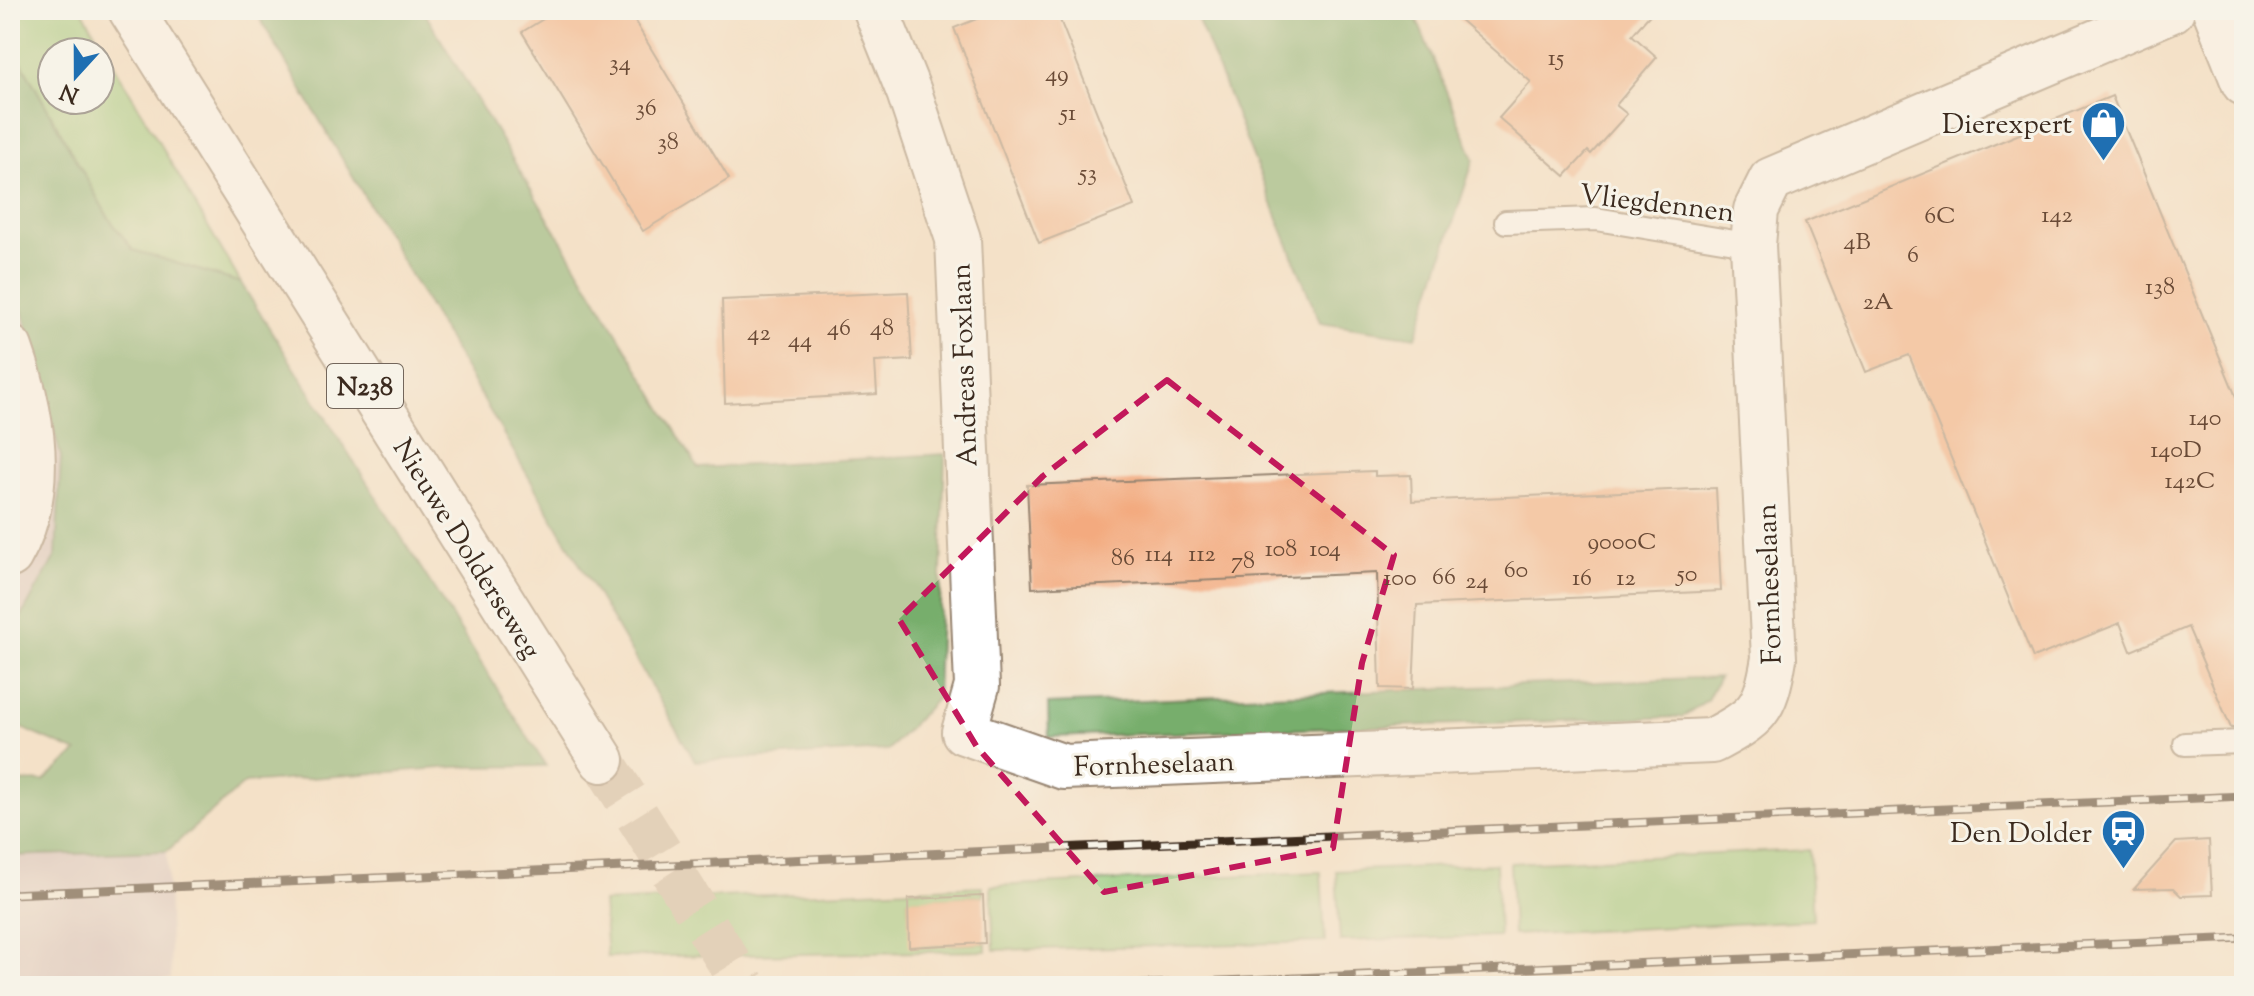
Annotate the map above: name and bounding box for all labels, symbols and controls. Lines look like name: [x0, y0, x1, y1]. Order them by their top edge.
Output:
north arrow: [36, 36, 116, 116]
house number: 15: [1548, 42, 1564, 76]
house number: 34: [609, 47, 631, 81]
house number: 49: [1045, 58, 1069, 92]
text: N: [56, 74, 84, 110]
house number: 36: [635, 92, 657, 126]
house number: 51: [1058, 97, 1076, 131]
shop icon: Dierexpert: [2079, 99, 2127, 162]
place label: Dierexpert: [1942, 106, 2072, 146]
house number: 38: [657, 126, 679, 160]
house number: 53: [1077, 157, 1097, 191]
street label: Vliegdennen: [1577, 176, 1736, 234]
house number: 142: [2041, 199, 2073, 233]
house number: 6C: [1924, 200, 1956, 234]
house number: 4B: [1843, 226, 1871, 260]
house number: 6: [1907, 239, 1919, 273]
street label: Andreas Foxlaan: [942, 262, 990, 467]
house number: 138: [2145, 271, 2175, 305]
house number: 2A: [1863, 286, 1894, 320]
house number: 46: [827, 312, 851, 346]
house number: 48: [870, 312, 894, 346]
house number: 42: [747, 317, 771, 351]
house number: 44: [788, 324, 812, 358]
road number: N238: [327, 364, 403, 408]
house number: 140: [2189, 402, 2221, 436]
street label: Nieuwe Dolderseweg: [382, 432, 549, 667]
house number: 140D: [2150, 434, 2202, 468]
house number: 142C: [2165, 465, 2215, 499]
street label: Fornheselaan: [1748, 503, 1794, 665]
house number: 9000C: [1587, 526, 1657, 560]
house number: 108: [1265, 533, 1297, 567]
house number: 104: [1309, 533, 1341, 567]
house number: 114: [1145, 538, 1173, 572]
house number: 112: [1188, 538, 1216, 572]
house number: 86: [1111, 542, 1135, 576]
house number: 78: [1231, 545, 1255, 579]
house number: 60: [1504, 554, 1528, 588]
house number: 50: [1675, 558, 1697, 592]
house number: 66: [1432, 561, 1456, 595]
house number: 100: [1383, 562, 1417, 596]
house number: 16: [1572, 562, 1592, 596]
house number: 12: [1616, 562, 1636, 596]
house number: 24: [1465, 565, 1489, 599]
street label: Fornheselaan: [1073, 743, 1235, 789]
station icon: Den Dolder: [2099, 808, 2147, 871]
place label: Den Dolder: [1950, 815, 2092, 855]

